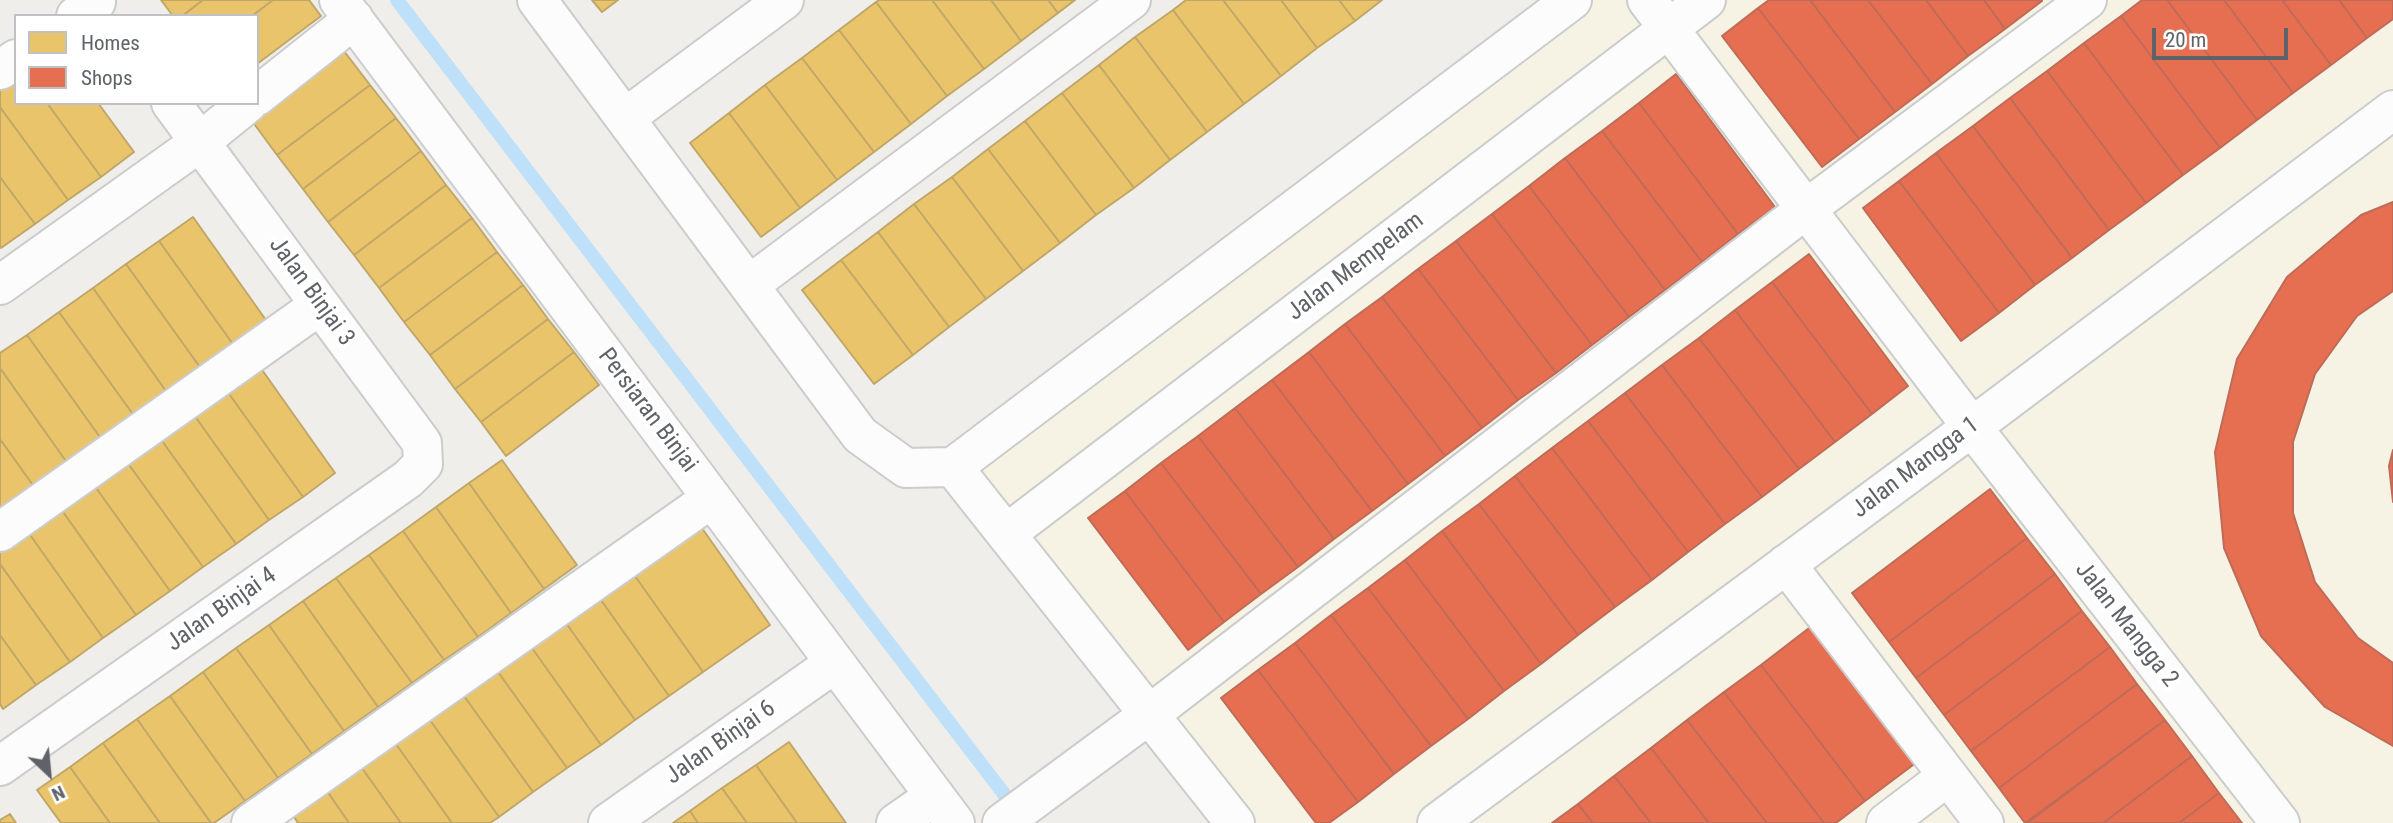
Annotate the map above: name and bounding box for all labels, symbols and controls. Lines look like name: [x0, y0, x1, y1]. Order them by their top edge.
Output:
legend: [14, 14, 259, 105]
scale bar: [2155, 14, 2292, 58]
text: 20 m: [2165, 28, 2206, 52]
text: Homes: [81, 31, 140, 55]
text: Shops: [81, 66, 133, 90]
street label: Jalan Mempelam: [1282, 206, 1430, 328]
street label: Jalan Binjai 3: [262, 232, 360, 352]
street label: Persiaran Binjai: [591, 343, 703, 479]
street label: Jalan Mangga 1: [1847, 411, 1985, 525]
street label: Jalan Mangga 2: [2068, 557, 2184, 693]
street label: Jalan Binjai 4: [162, 562, 282, 658]
street label: Jalan Binjai 6: [661, 695, 781, 791]
north arrow: [14, 739, 84, 809]
text: N: [48, 780, 69, 806]

